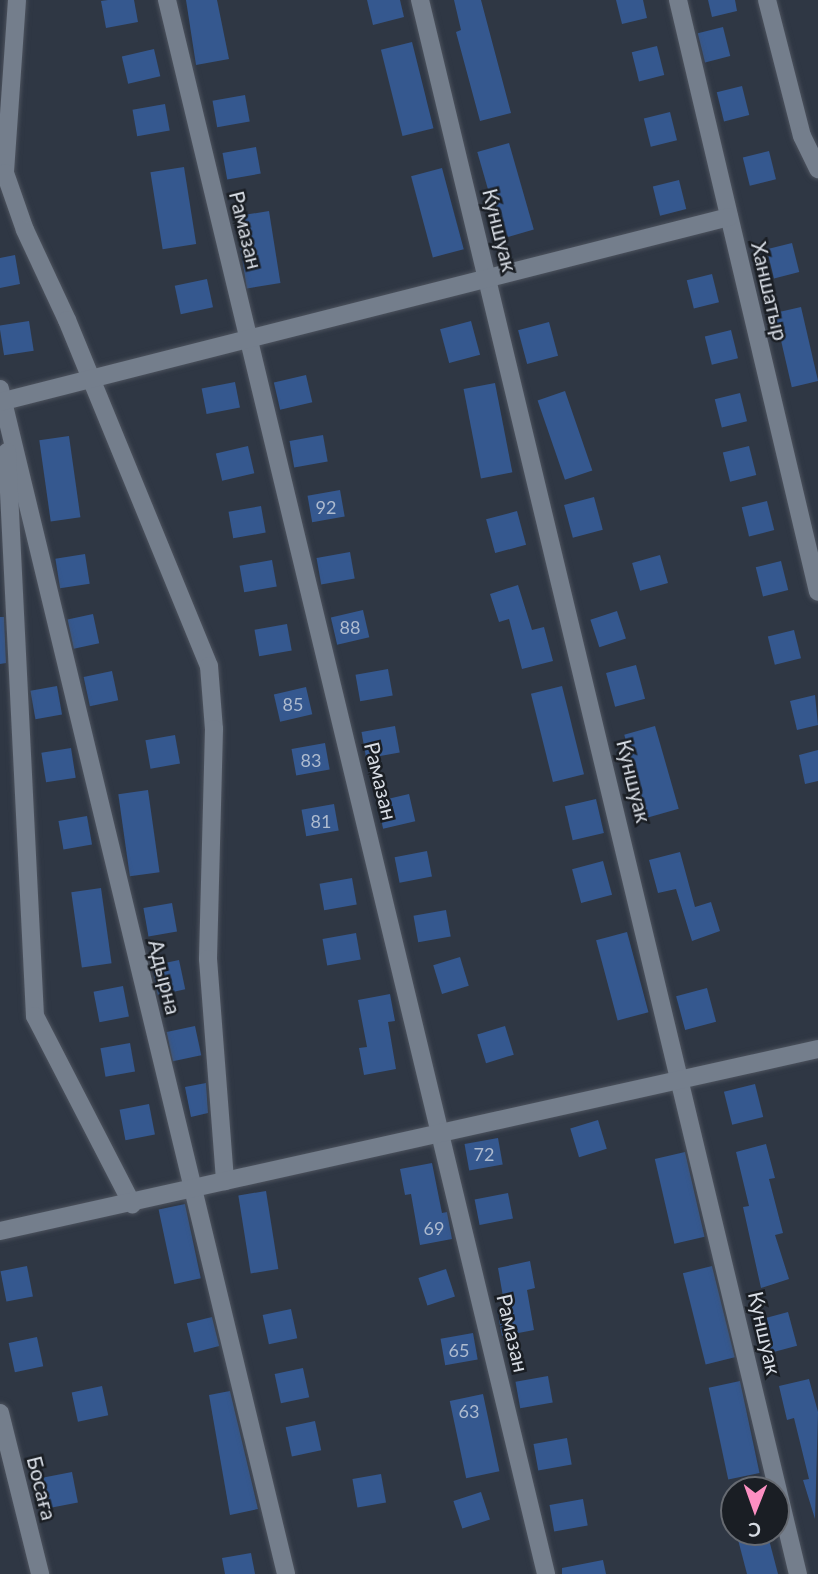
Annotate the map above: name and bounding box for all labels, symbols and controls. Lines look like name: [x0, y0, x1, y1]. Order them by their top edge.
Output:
street label: Куншуак: [478, 186, 522, 274]
street label: Рамазан: [224, 188, 268, 272]
street label: Ханшатыр: [746, 239, 794, 343]
house number: 92: [316, 496, 336, 518]
house number: 88: [340, 616, 360, 638]
house number: 85: [283, 693, 303, 715]
street label: Куншуак: [612, 737, 656, 825]
street label: Рамазан: [359, 739, 403, 823]
house number: 83: [301, 749, 321, 771]
house number: 81: [311, 810, 331, 832]
street label: Адырна: [144, 937, 186, 1017]
house number: 72: [474, 1143, 494, 1165]
house number: 69: [424, 1217, 444, 1239]
street label: Куншуак: [743, 1289, 787, 1377]
street label: Рамазан: [492, 1291, 534, 1375]
house number: 65: [449, 1339, 469, 1361]
house number: 63: [459, 1400, 479, 1422]
street label: Босаға: [22, 1453, 62, 1523]
north arrow: [720, 1476, 790, 1546]
text: С: [748, 1519, 761, 1542]

